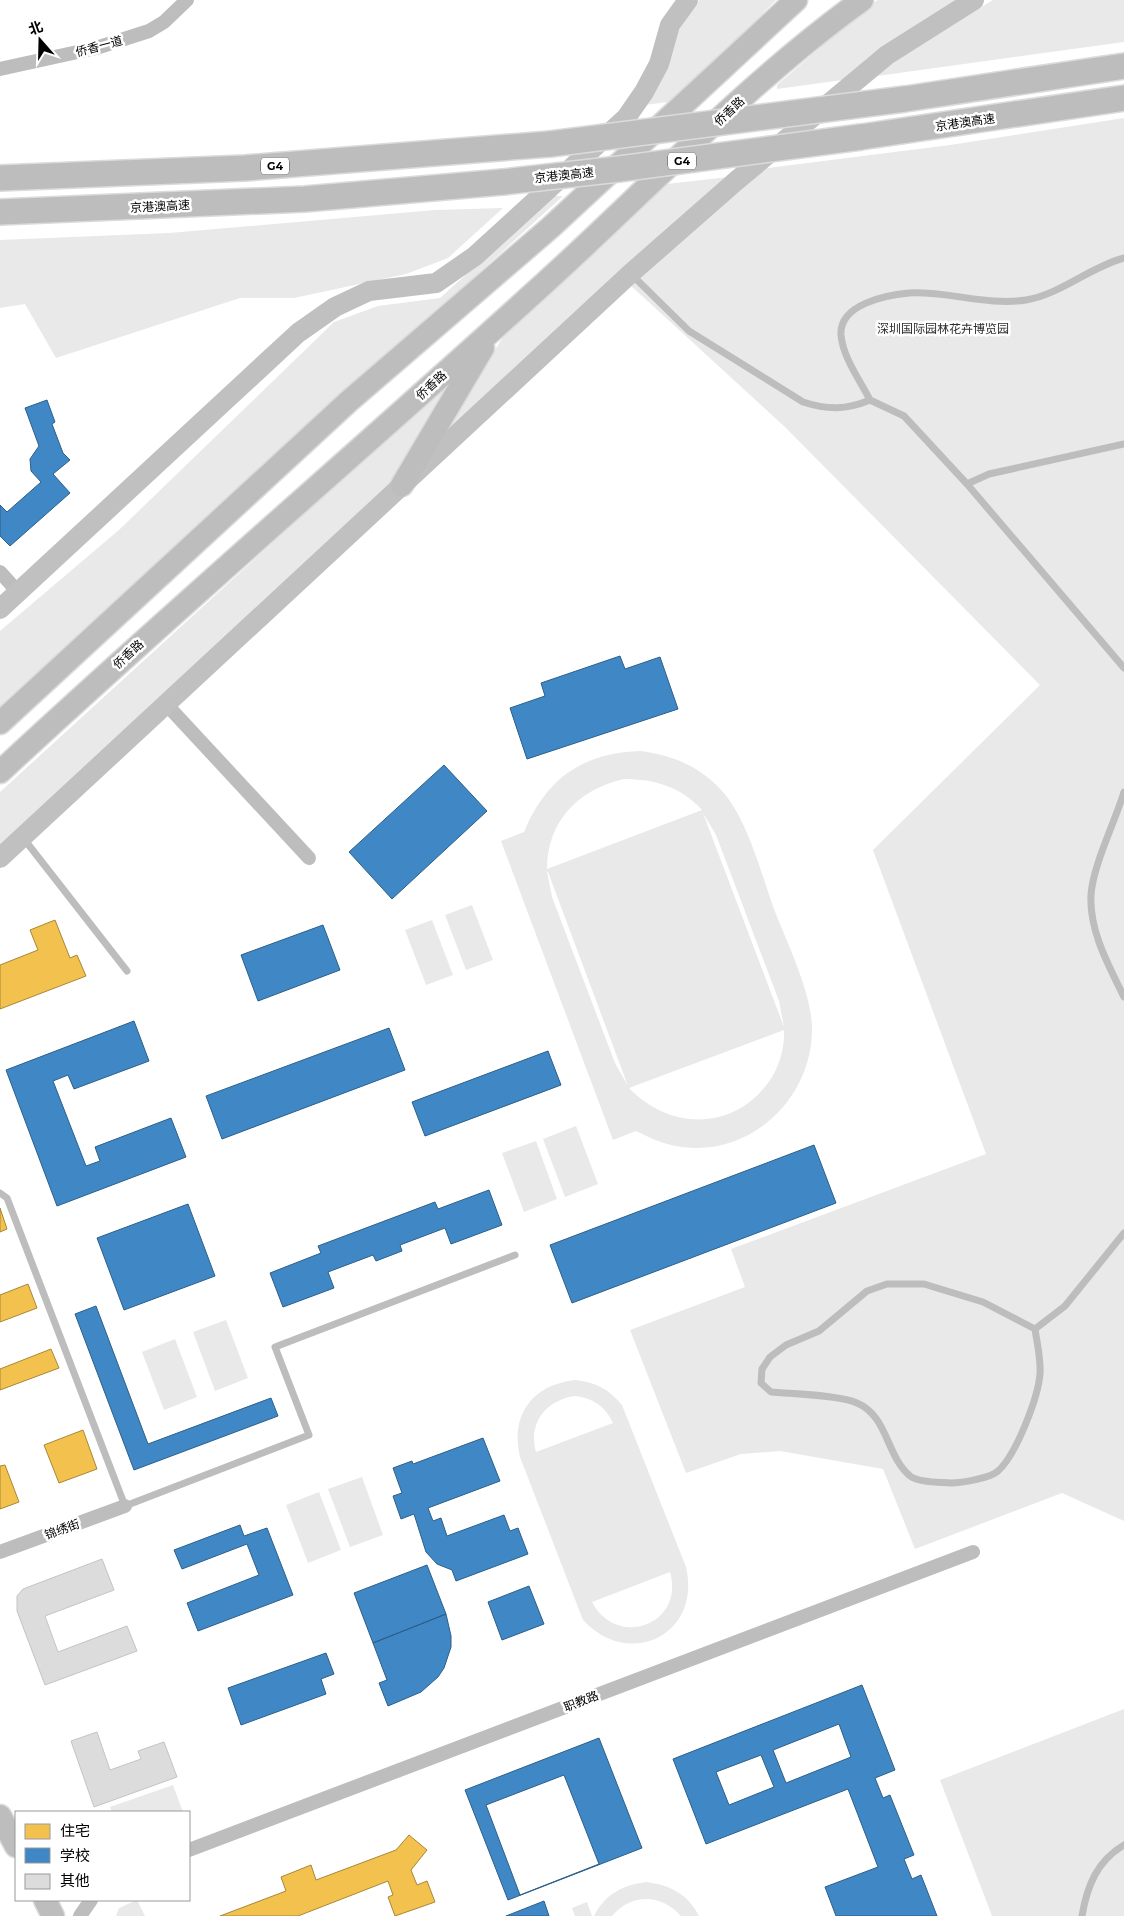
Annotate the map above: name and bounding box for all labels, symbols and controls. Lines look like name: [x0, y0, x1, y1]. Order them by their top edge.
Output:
north arrow: [15, 15, 65, 65]
text: 北: [26, 17, 45, 39]
street label: 侨香一道: [74, 33, 124, 59]
street label: 侨香路: [711, 93, 747, 129]
street label: 京港澳高速: [934, 110, 996, 134]
road number: G4: [668, 153, 696, 170]
road number: G4: [261, 158, 289, 175]
street label: 京港澳高速: [533, 164, 595, 186]
street label: 京港澳高速: [130, 197, 190, 215]
park label: 深圳国际园林花卉博览园: [877, 321, 1009, 336]
street label: 侨香路: [413, 367, 449, 403]
street label: 侨香路: [110, 636, 146, 672]
street label: 锦绣街: [43, 1516, 81, 1542]
street label: 职教路: [562, 1688, 600, 1714]
legend: [15, 1811, 190, 1901]
text: 住宅: [60, 1821, 90, 1840]
text: 学校: [60, 1846, 90, 1865]
text: 其他: [60, 1871, 90, 1890]

